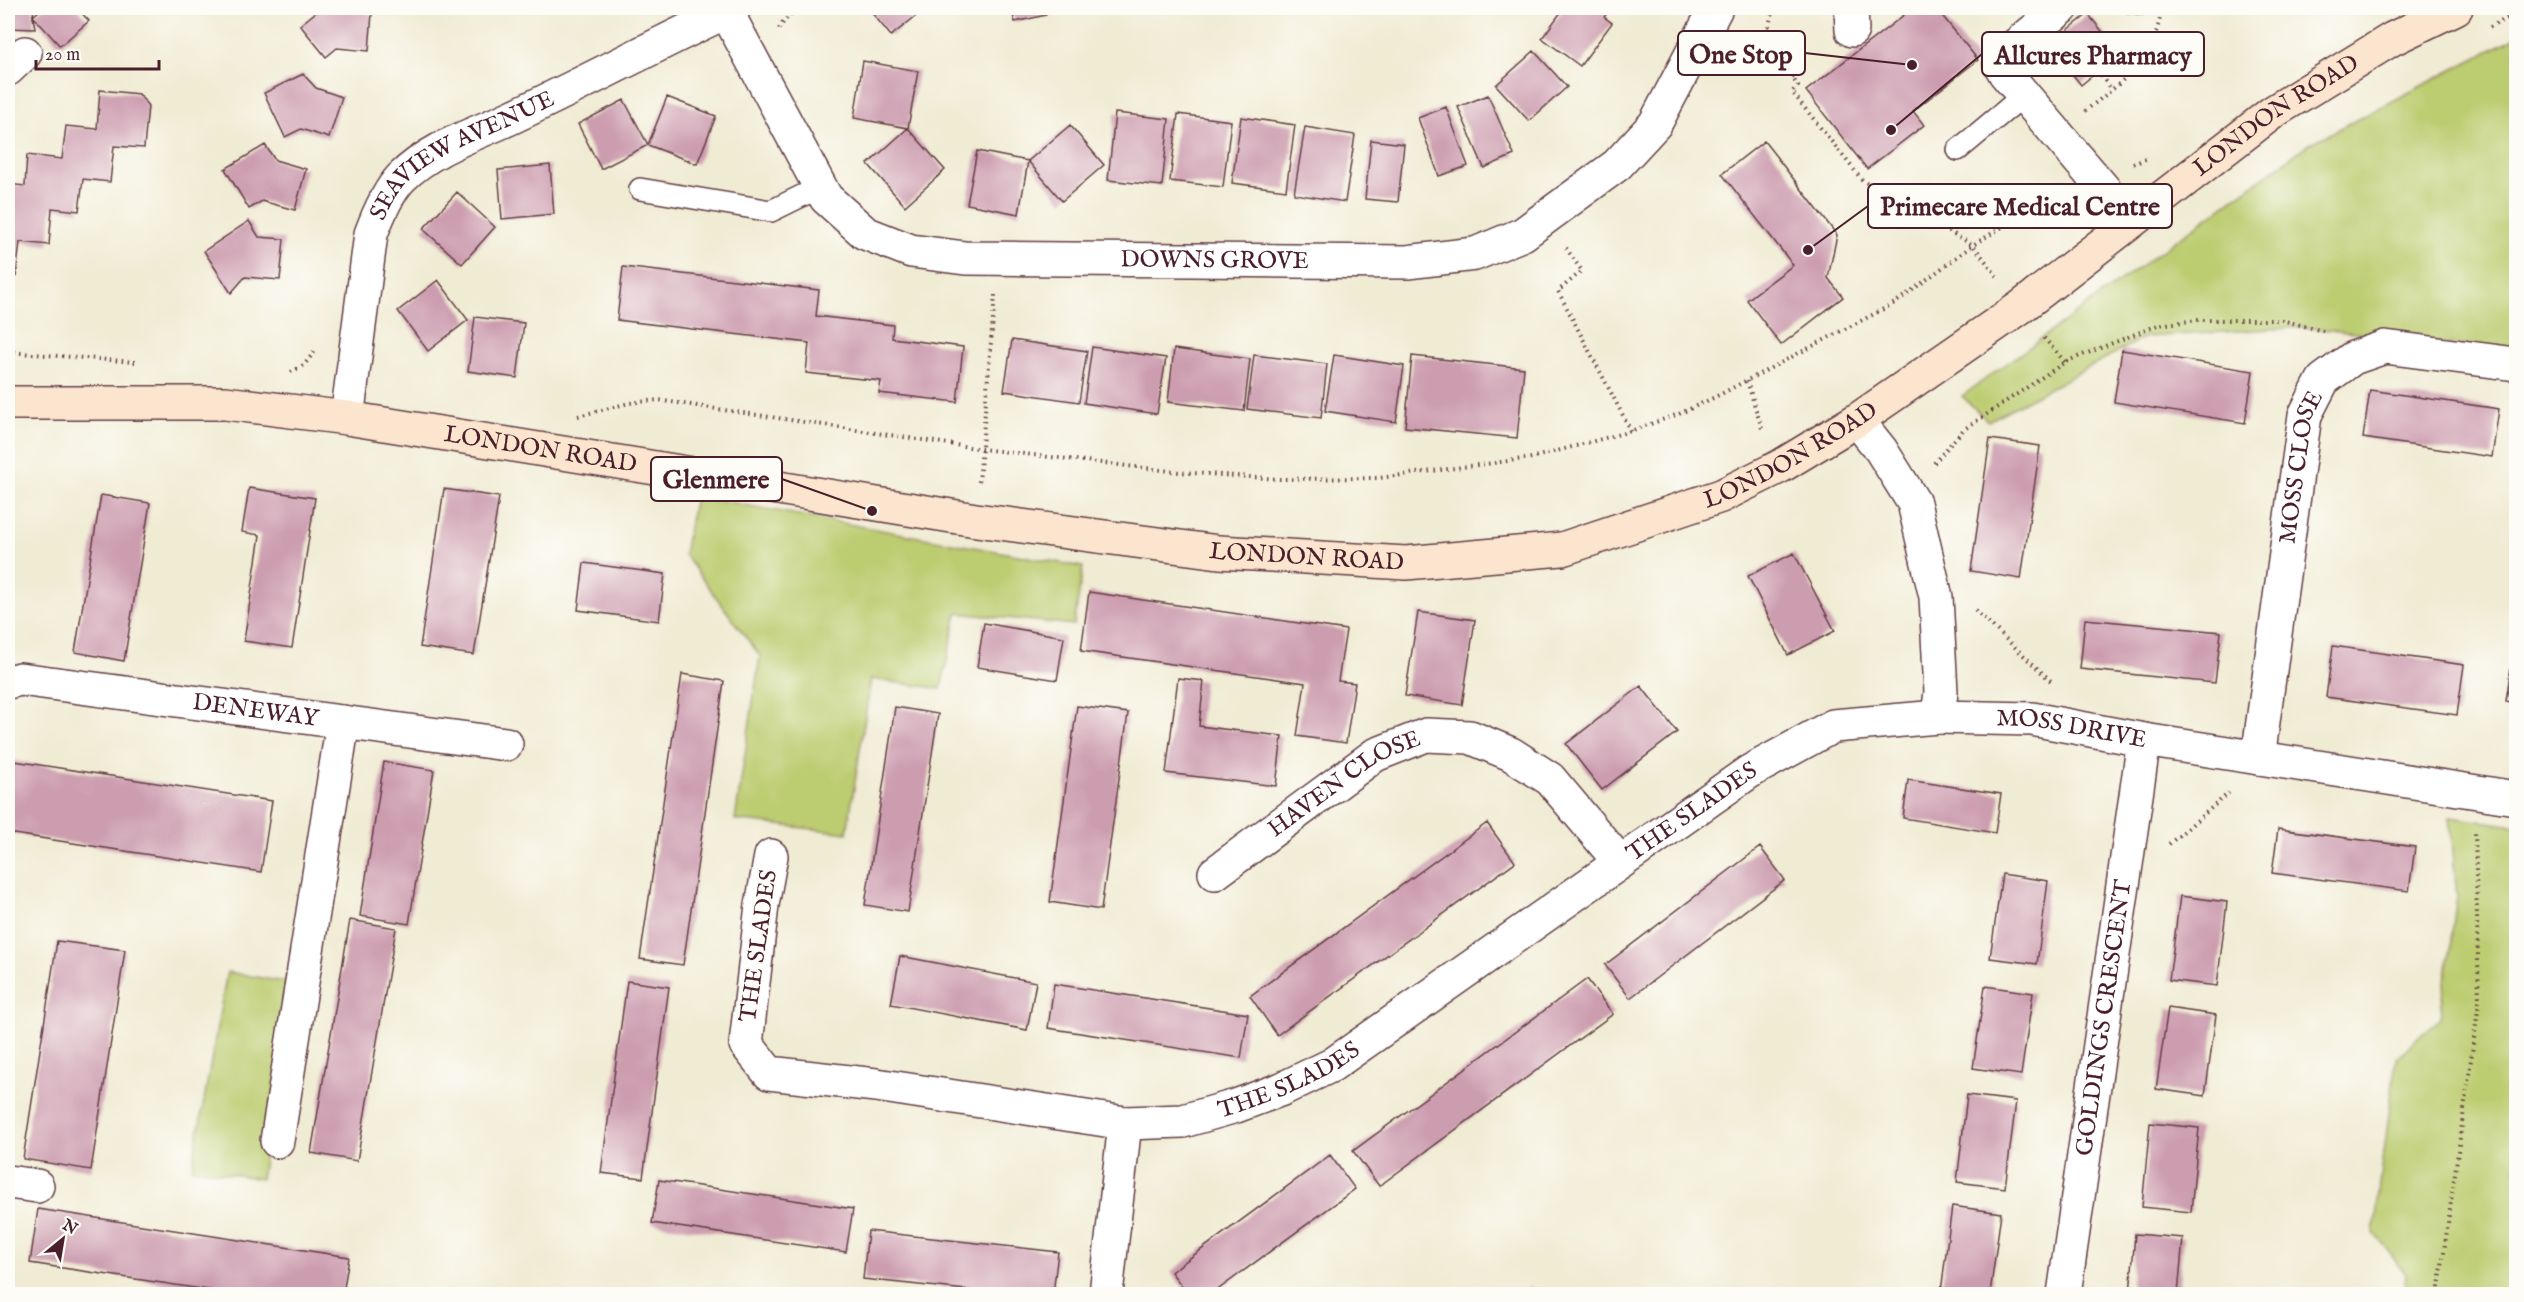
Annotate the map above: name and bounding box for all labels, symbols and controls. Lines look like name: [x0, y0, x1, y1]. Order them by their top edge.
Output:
callout: One Stop: [1678, 31, 1805, 75]
callout: Allcures Pharmacy: [1982, 32, 2204, 76]
scale bar: [36, 33, 159, 71]
text: One Stop: [1689, 39, 1793, 72]
text: Allcures Pharmacy: [1993, 40, 2193, 73]
text: 20 m: [45, 44, 80, 67]
street label: LONDON ROAD: [2187, 48, 2365, 184]
street label: SEAVIEW AVENUE: [363, 84, 559, 225]
callout: Primecare Medical Centre: [1868, 184, 2172, 228]
text: Primecare Medical Centre: [1880, 191, 2160, 224]
street label: DOWNS GROVE: [1120, 244, 1309, 277]
street label: MOSS CLOSE: [2272, 385, 2330, 546]
street label: LONDON ROAD: [1700, 395, 1884, 516]
street label: LONDON ROAD: [442, 418, 639, 480]
callout: Glenmere: [651, 457, 782, 501]
text: Glenmere: [663, 464, 769, 497]
street label: LONDON ROAD: [1207, 535, 1405, 578]
street label: DENEWAY: [191, 687, 322, 734]
street label: MOSS DRIVE: [1996, 703, 2149, 756]
street label: HAVEN CLOSE: [1262, 723, 1425, 844]
street label: THE SLADES: [1620, 755, 1763, 869]
street label: THE SLADES: [733, 868, 785, 1024]
street label: GOLDINGS CRESCENT: [2069, 877, 2139, 1158]
street label: THE SLADES: [1214, 1035, 1366, 1126]
north arrow: [33, 1209, 93, 1269]
text: N: [58, 1215, 81, 1240]

